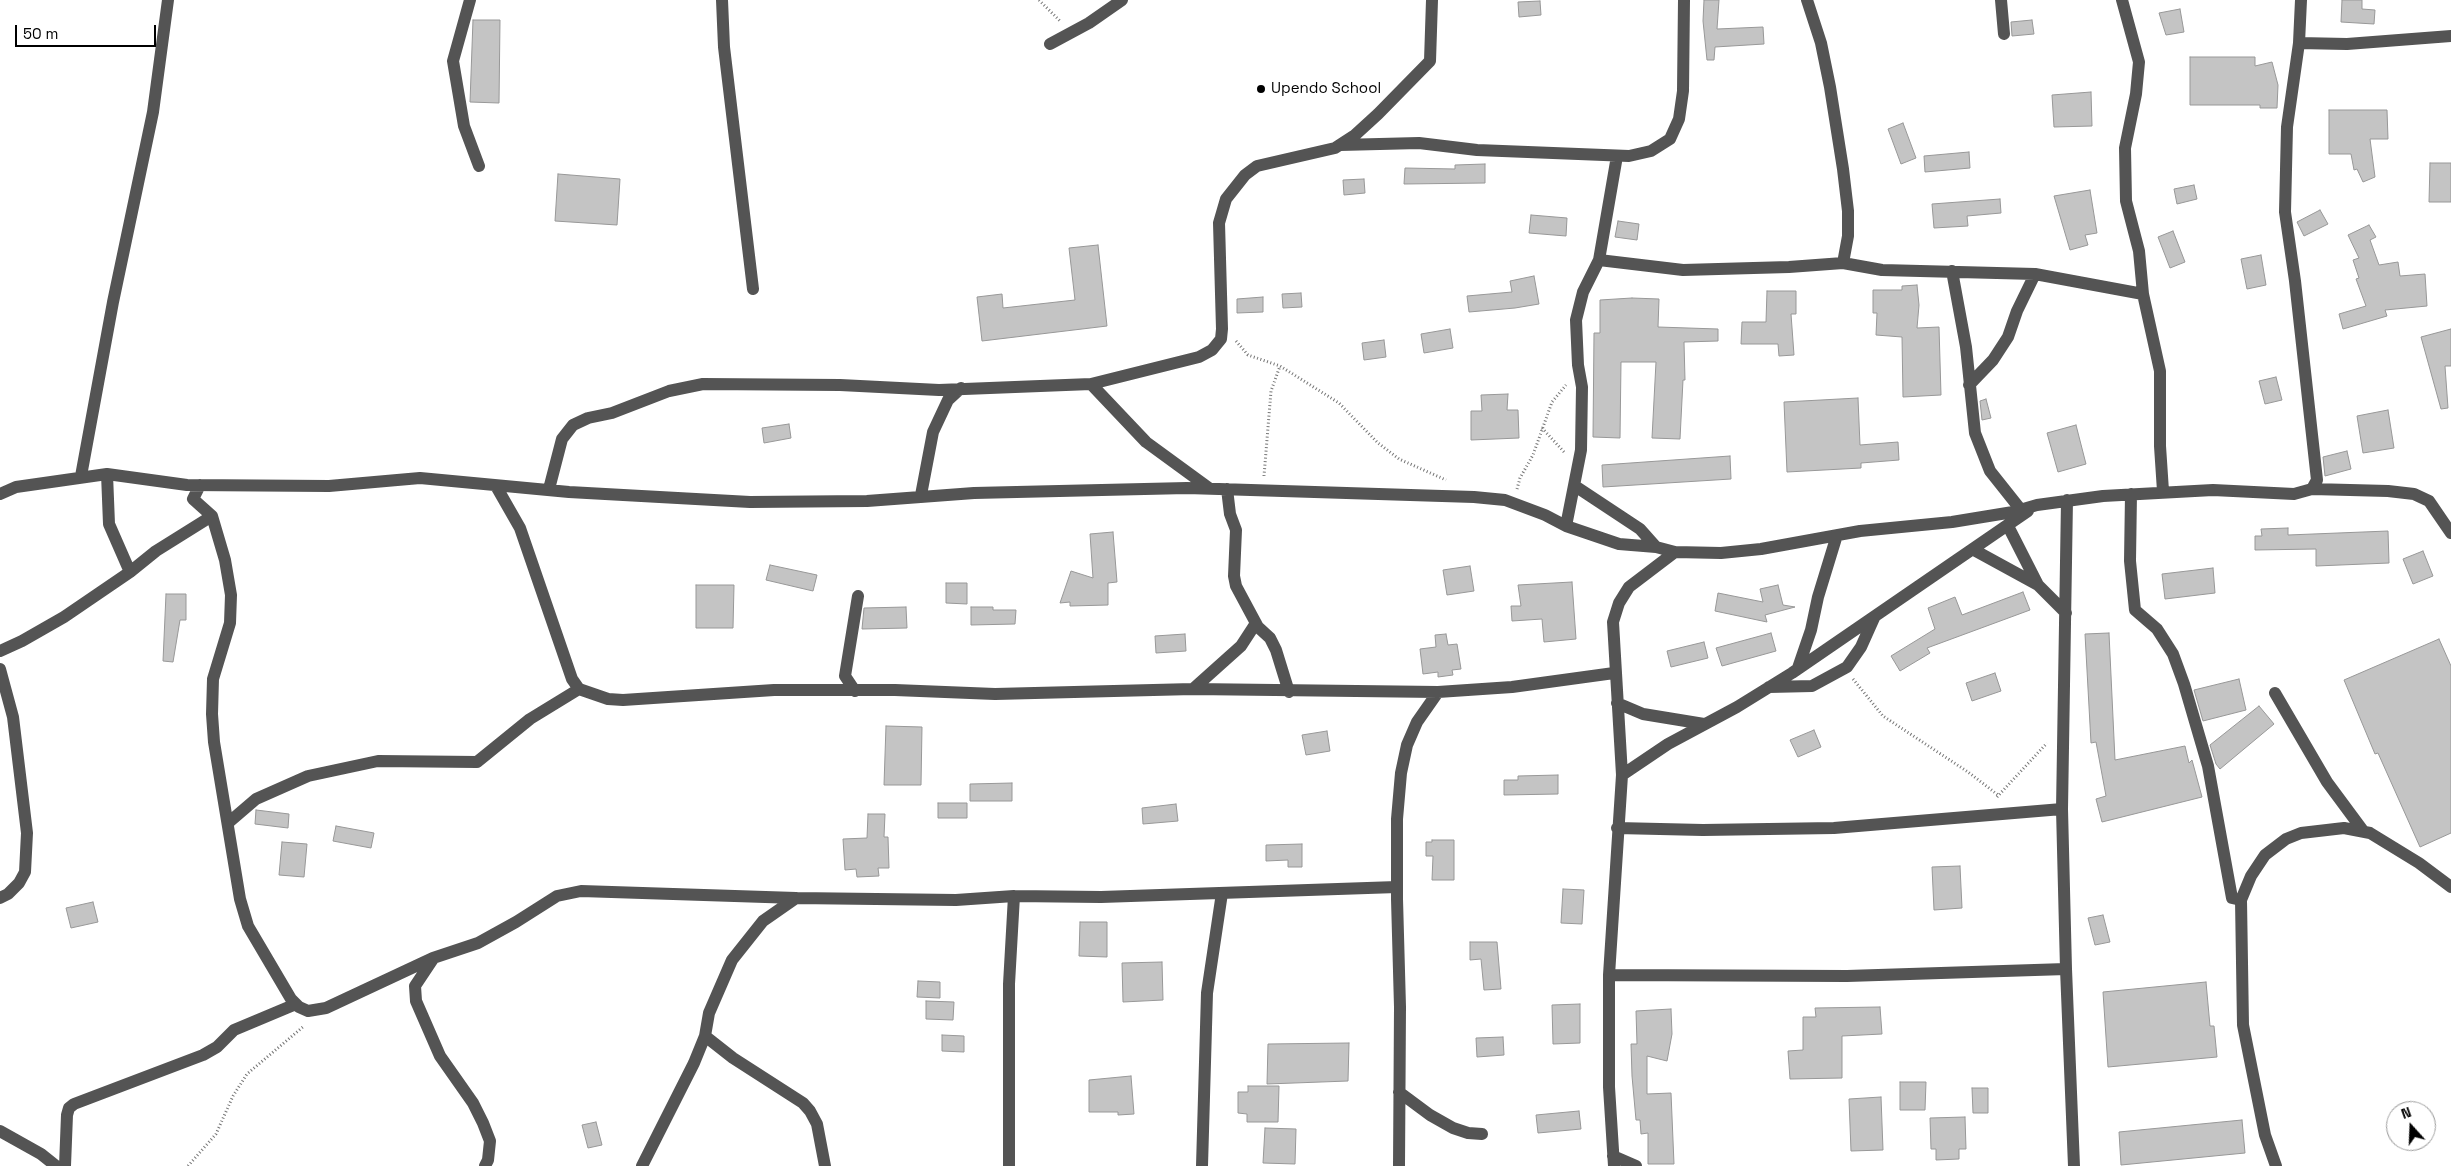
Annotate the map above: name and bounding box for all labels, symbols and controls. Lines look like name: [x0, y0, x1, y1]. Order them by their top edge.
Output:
scale bar: [18, 15, 159, 47]
text: 50 m: [23, 24, 58, 43]
place label: Upendo School: [1271, 80, 1381, 98]
marker: Upendo School: [1255, 83, 1267, 95]
north arrow: [2386, 1101, 2436, 1151]
text: N: [2399, 1103, 2414, 1123]

